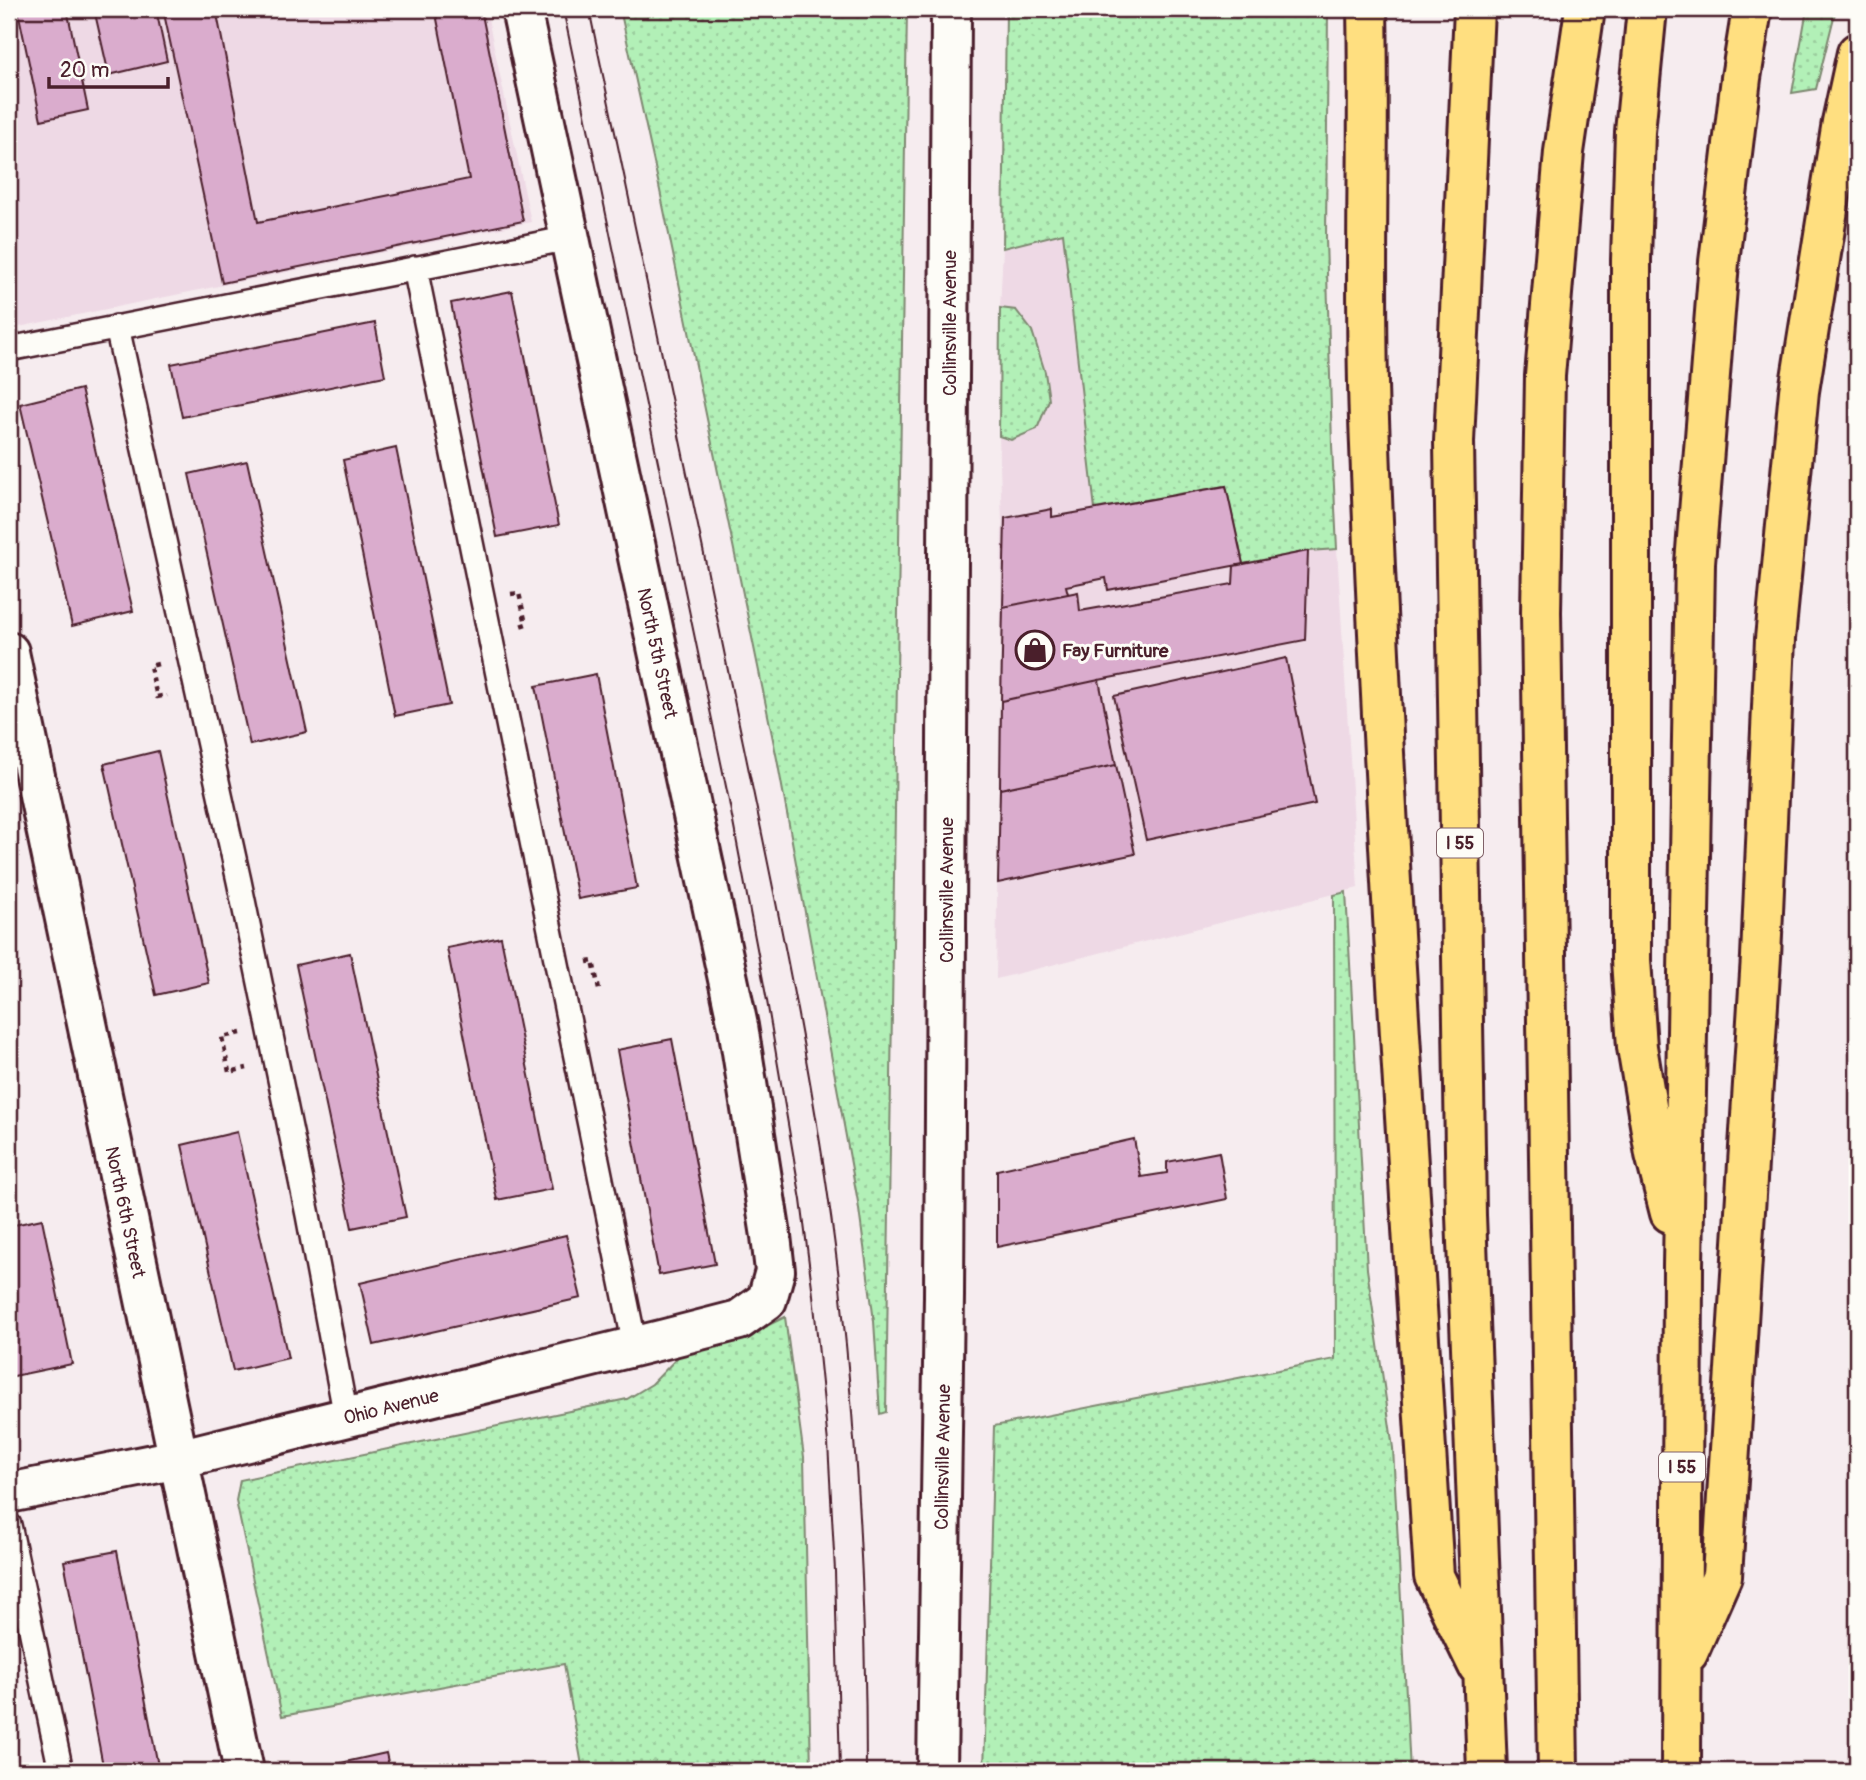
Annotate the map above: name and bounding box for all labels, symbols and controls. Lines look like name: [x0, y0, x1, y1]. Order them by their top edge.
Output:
scale bar: [49, 46, 168, 90]
text: 20 m: [60, 57, 109, 84]
street label: Collinsville Avenue: [938, 249, 962, 396]
street label: North 5th Street: [631, 586, 683, 721]
shop icon: Fay Furniture: [1014, 629, 1056, 671]
place label: Fay Furniture: [1062, 639, 1169, 663]
street label: Collinsville Avenue: [935, 816, 959, 963]
road number: I 55: [1437, 828, 1483, 858]
street label: North 6th Street: [99, 1144, 151, 1280]
street label: Ohio Avenue: [341, 1383, 442, 1430]
street label: Collinsville Avenue: [930, 1383, 956, 1530]
road number: I 55: [1659, 1452, 1705, 1482]

